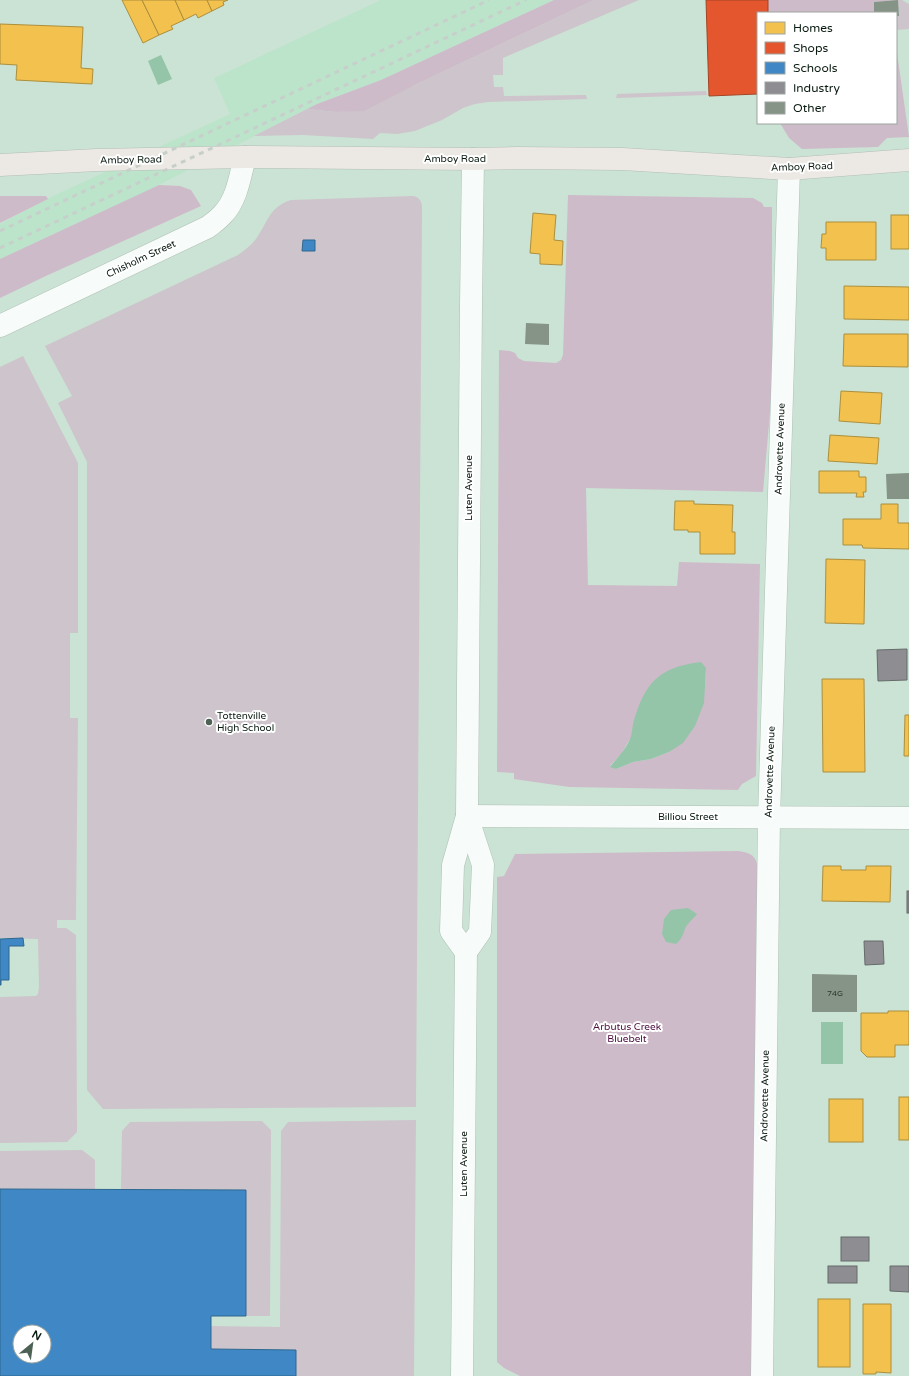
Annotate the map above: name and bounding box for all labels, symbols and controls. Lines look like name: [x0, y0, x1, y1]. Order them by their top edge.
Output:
legend: [757, 12, 897, 124]
text: Homes: [793, 21, 833, 35]
text: Shops: [793, 41, 828, 55]
text: Schools: [793, 61, 838, 75]
text: Industry: [793, 81, 840, 95]
text: Other: [793, 101, 826, 115]
street label: Amboy Road: [100, 153, 162, 167]
street label: Amboy Road: [424, 153, 486, 165]
street label: Amboy Road: [771, 160, 833, 174]
street label: Chisholm Street: [104, 238, 178, 280]
street label: Androvette Avenue: [772, 402, 788, 495]
street label: Luten Avenue: [463, 455, 475, 521]
place label: Tottenville High School: [217, 710, 274, 734]
marker: Tottenville High School: [204, 717, 214, 727]
street label: Androvette Avenue: [762, 725, 778, 818]
street label: Billiou Street: [658, 811, 718, 823]
house number: 74G: [827, 989, 843, 998]
park label: Arbutus Creek Bluebelt: [593, 1021, 662, 1045]
street label: Androvette Avenue: [758, 1050, 772, 1142]
street label: Luten Avenue: [458, 1131, 470, 1197]
north arrow: [12, 1324, 52, 1364]
text: N: [30, 1328, 44, 1344]

